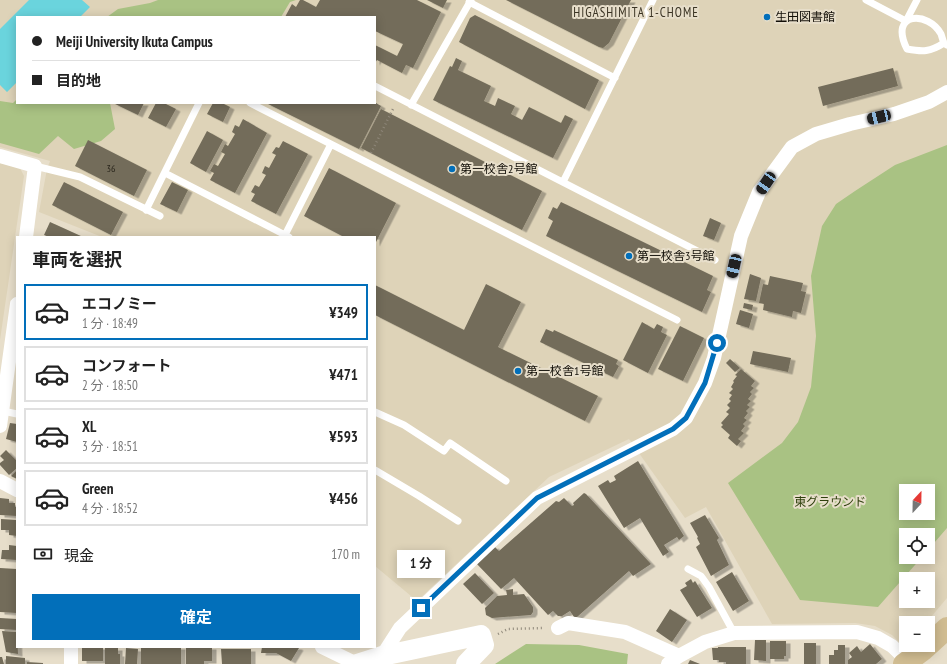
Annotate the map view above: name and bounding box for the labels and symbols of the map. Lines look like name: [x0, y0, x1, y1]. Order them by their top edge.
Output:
district label: HIGASHIMITA 1-CHOME: [573, 4, 699, 21]
place label: 生田図書館: [775, 9, 835, 24]
marker: 生田図書館: [762, 12, 772, 22]
car: [866, 108, 892, 126]
place label: 第一校舎2号館: [460, 161, 537, 176]
house number: 36: [107, 162, 116, 175]
marker: 第一校舎2号館: [447, 164, 457, 174]
car: [754, 170, 778, 196]
place label: 第一校舎3号館: [637, 248, 714, 263]
marker: 第一校舎3号館: [624, 251, 634, 261]
car: [725, 253, 743, 279]
route start: [708, 334, 726, 352]
place label: 第一校舎1号館: [526, 363, 603, 378]
marker: 第一校舎1号館: [513, 366, 523, 376]
north arrow: [899, 484, 935, 520]
park label: 東グラウンド: [794, 494, 866, 509]
callout: 1 分: [397, 550, 445, 578]
route end: [412, 599, 430, 617]

